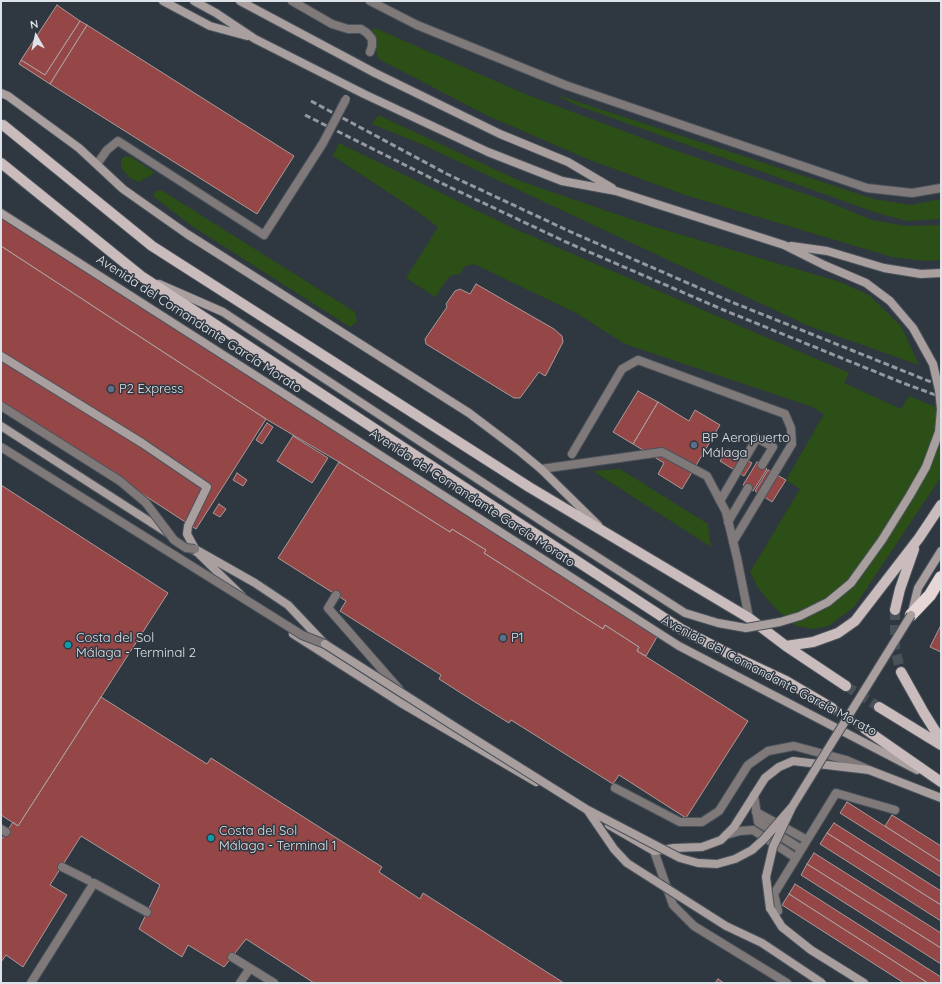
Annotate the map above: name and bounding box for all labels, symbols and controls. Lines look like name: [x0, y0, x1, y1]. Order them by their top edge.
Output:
north arrow: [16, 16, 56, 56]
text: N: [29, 17, 39, 32]
street label: Avenida del Comandante García Morato: [93, 252, 305, 396]
place label: P2 Express: [119, 381, 183, 397]
marker: P2 Express: [106, 384, 116, 394]
street label: Avenida del Comandante García Morato: [366, 426, 578, 570]
place label: BP Aeropuerto Málaga: [702, 430, 790, 461]
marker: BP Aeropuerto Málaga: [689, 440, 699, 450]
street label: Avenida del Comandante García Morato: [659, 612, 879, 740]
place label: Costa del Sol Málaga - Terminal 2: [76, 630, 196, 661]
place label: P1: [511, 630, 524, 646]
marker: P1: [498, 633, 508, 643]
marker: Costa del Sol Málaga - Terminal 2: [63, 640, 73, 650]
place label: Costa del Sol Málaga - Terminal 1: [219, 823, 337, 854]
marker: Costa del Sol Málaga - Terminal 1: [206, 833, 216, 843]

